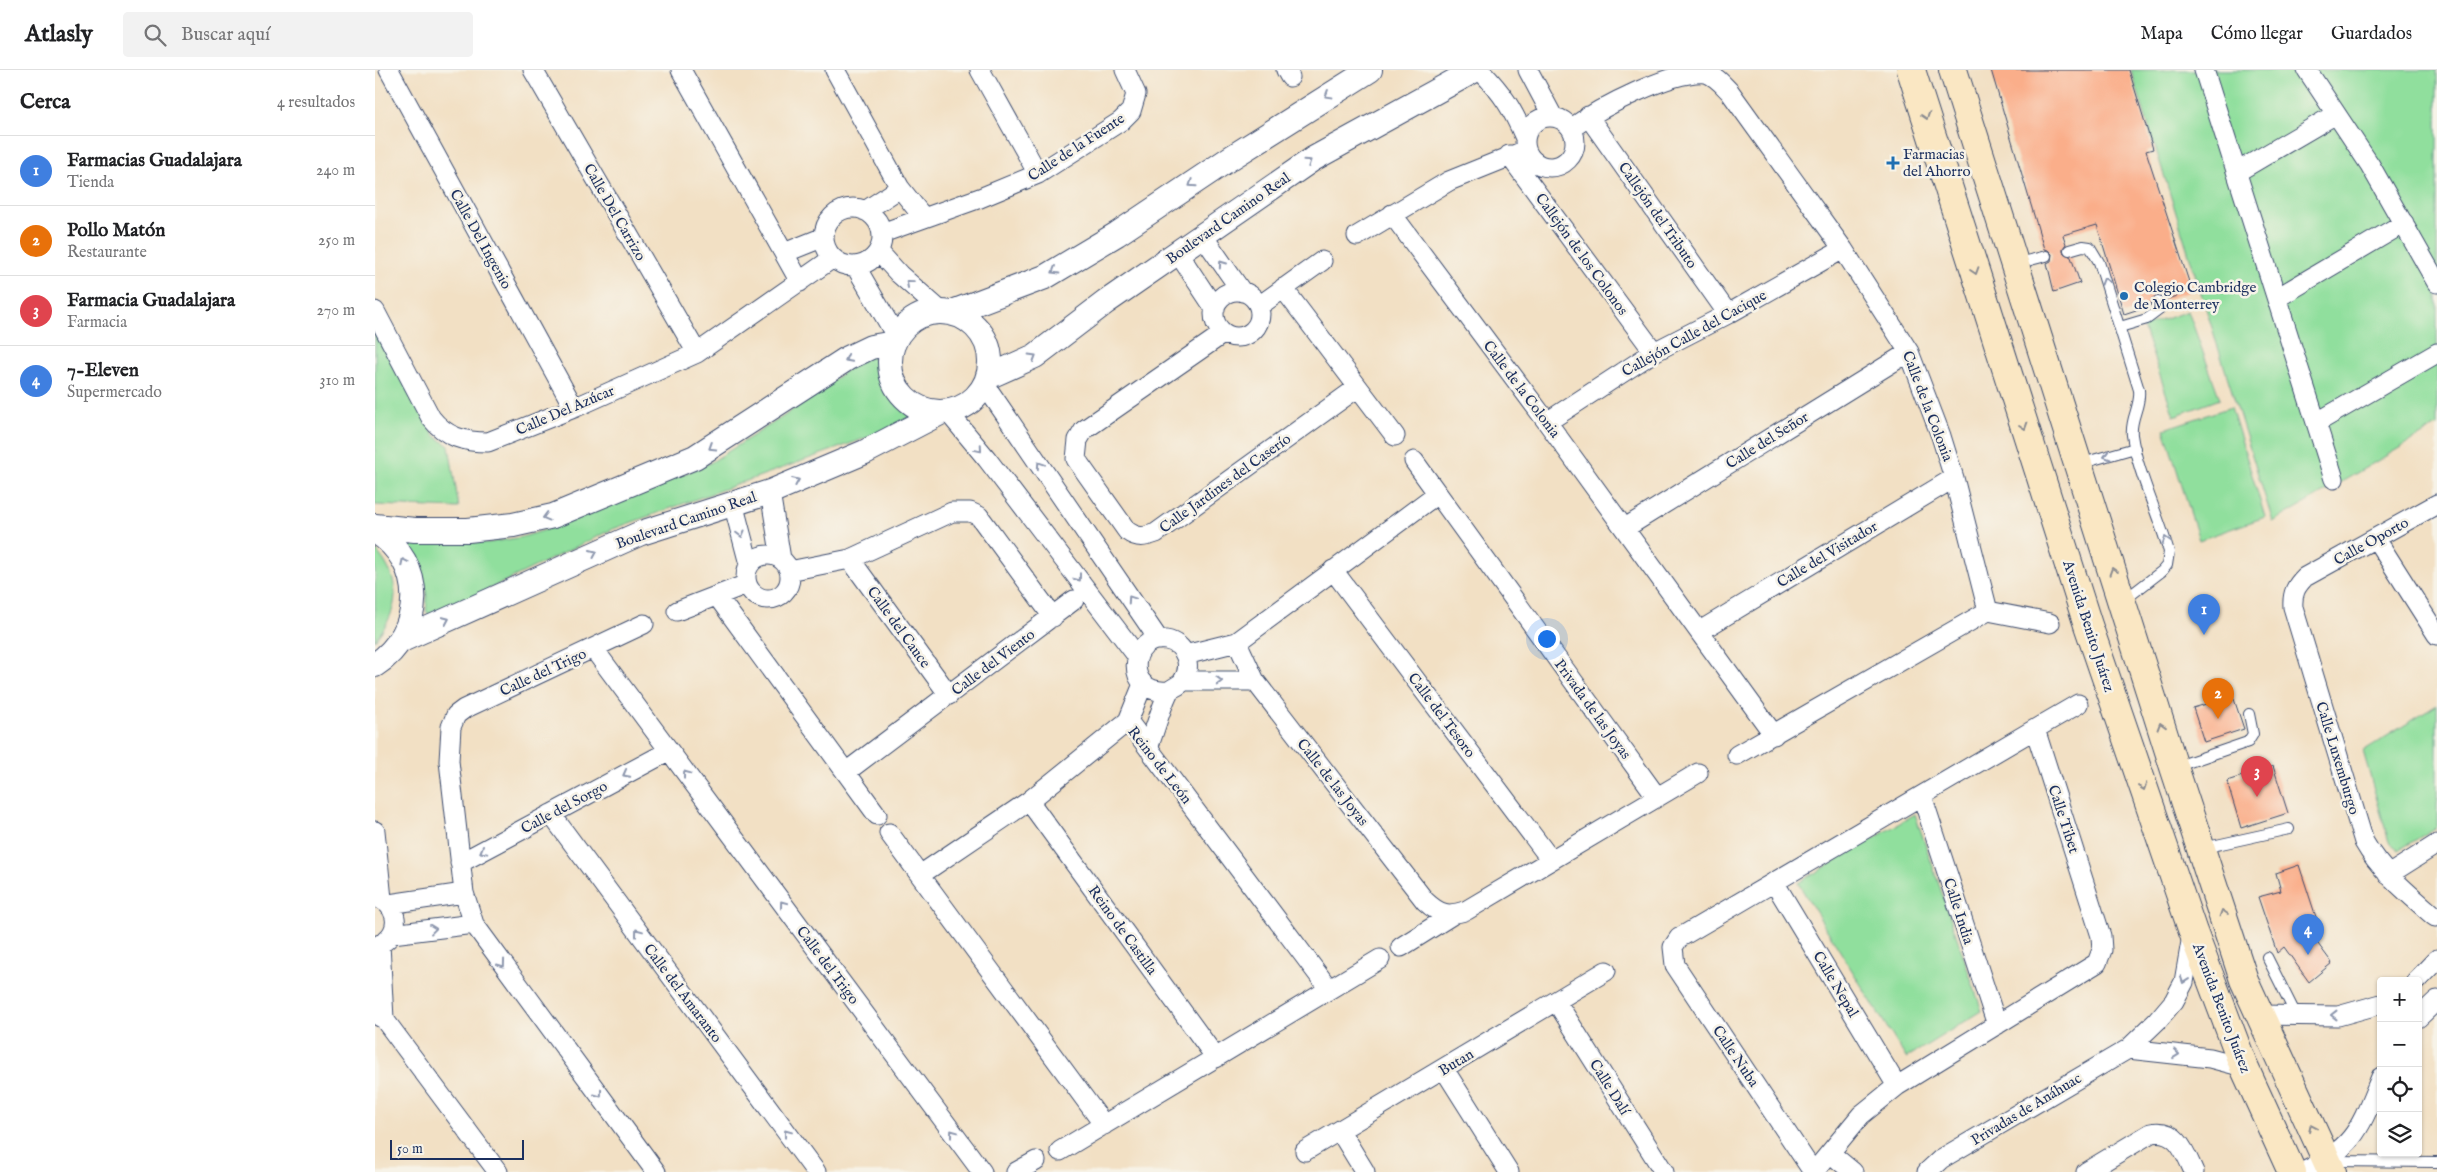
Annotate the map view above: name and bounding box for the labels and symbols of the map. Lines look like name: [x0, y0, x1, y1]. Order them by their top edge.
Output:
one-way arrow: [1325, 89, 1334, 99]
street label: Calle de la Fuente: [1024, 109, 1128, 186]
one-way arrow: [1920, 112, 1930, 120]
place label: Farmacias del Ahorro: [1903, 145, 1970, 181]
marker: Farmacias del Ahorro: [1887, 157, 1899, 169]
street label: Callejón del Tributo: [1614, 158, 1701, 272]
one-way arrow: [1303, 159, 1312, 169]
street label: Calle Del Carrizo: [579, 160, 650, 264]
street label: Boulevard Camino Real: [1162, 168, 1295, 268]
one-way arrow: [1188, 178, 1198, 187]
street label: Calle Del Ingenio: [445, 186, 516, 293]
street label: Callejón de los Colonos: [1531, 190, 1632, 319]
one-way arrow: [1219, 260, 1228, 270]
one-way arrow: [1051, 264, 1060, 274]
one-way arrow: [1969, 267, 1979, 275]
one-way arrow: [2101, 277, 2111, 286]
place label: Colegio Cambridge de Monterrey: [2134, 278, 2256, 314]
one-way arrow: [906, 280, 915, 289]
street label: Callejón Calle del Cacique: [1619, 286, 1770, 381]
marker: Colegio Cambridge de Monterrey: [2118, 290, 2130, 302]
street label: Calle de la Colonia: [1479, 337, 1565, 442]
street label: Calle de la Colonia: [1898, 348, 1958, 465]
one-way arrow: [845, 353, 854, 363]
one-way arrow: [1027, 353, 1036, 363]
street label: Calle Del Azúcar: [513, 381, 618, 440]
street label: Calle del Señor: [1722, 407, 1813, 473]
one-way arrow: [2019, 421, 2029, 430]
street label: Calle Jardines del Caserío: [1156, 429, 1295, 537]
one-way arrow: [708, 440, 717, 450]
one-way arrow: [974, 444, 983, 453]
one-way arrow: [2104, 451, 2112, 461]
one-way arrow: [1037, 461, 1046, 471]
one-way arrow: [791, 476, 800, 487]
street label: Boulevard Camino Real: [613, 487, 760, 553]
one-way arrow: [542, 511, 551, 522]
street label: Calle Oporto: [2330, 513, 2412, 570]
street label: Calle del Visitador: [1773, 517, 1881, 592]
one-way arrow: [735, 529, 746, 538]
one-way arrow: [2161, 536, 2171, 545]
one-way arrow: [589, 549, 598, 560]
street label: Avenida Benito Juárez: [2058, 557, 2119, 695]
one-way arrow: [400, 558, 411, 567]
one-way arrow: [2108, 567, 2118, 575]
one-way arrow: [1072, 572, 1081, 582]
street label: Calle del Cauce: [863, 583, 935, 672]
pin: 1: [2188, 594, 2220, 635]
one-way arrow: [1128, 596, 1137, 605]
one-way arrow: [441, 616, 450, 626]
street label: Calle del Viento: [948, 625, 1039, 700]
your location: [1534, 626, 1560, 652]
street label: Calle del Trigo: [497, 644, 589, 701]
street label: Privada de las Joyas: [1550, 656, 1635, 763]
street label: Calle del Tesoro: [1404, 669, 1480, 761]
one-way arrow: [1216, 676, 1223, 686]
pin: 2: [2202, 678, 2234, 719]
street label: Calle Luxemburgo: [2311, 699, 2364, 817]
one-way arrow: [2156, 722, 2166, 730]
street label: Reino de León: [1123, 723, 1196, 808]
street label: Calle de las Joyas: [1293, 735, 1373, 830]
pin: 3: [2241, 756, 2273, 797]
one-way arrow: [622, 768, 631, 778]
one-way arrow: [683, 770, 692, 780]
street label: Calle del Sorgo: [518, 777, 611, 838]
street label: Calle Tibet: [2044, 783, 2083, 856]
one-way arrow: [2137, 783, 2147, 791]
one-way arrow: [479, 845, 488, 855]
street label: Calle India: [1939, 876, 1978, 947]
street label: Reino de Castilla: [1084, 882, 1162, 979]
one-way arrow: [780, 900, 789, 910]
one-way arrow: [2219, 910, 2229, 918]
pin: 4: [2292, 914, 2324, 955]
street label: Calle del Trigo: [792, 922, 863, 1008]
one-way arrow: [429, 924, 437, 935]
one-way arrow: [635, 928, 644, 938]
street label: Calle del Amaranto: [639, 940, 726, 1047]
street label: Avenida Benito Juárez: [2188, 940, 2255, 1076]
street label: Calle Nepal: [1808, 948, 1863, 1021]
one-way arrow: [497, 958, 505, 967]
one-way arrow: [2180, 975, 2190, 984]
one-way arrow: [2329, 1010, 2337, 1020]
street label: Calle Nuba: [1708, 1022, 1763, 1091]
street label: Butan: [1435, 1045, 1477, 1080]
one-way arrow: [2172, 1048, 2180, 1059]
street label: Calle Dalí: [1585, 1056, 1635, 1119]
street label: Privadas de Anáhuac: [1968, 1069, 2085, 1150]
one-way arrow: [593, 1088, 602, 1098]
one-way arrow: [2307, 1124, 2318, 1133]
one-way arrow: [784, 1129, 793, 1139]
one-way arrow: [950, 1129, 959, 1139]
scale bar: [390, 1137, 524, 1160]

